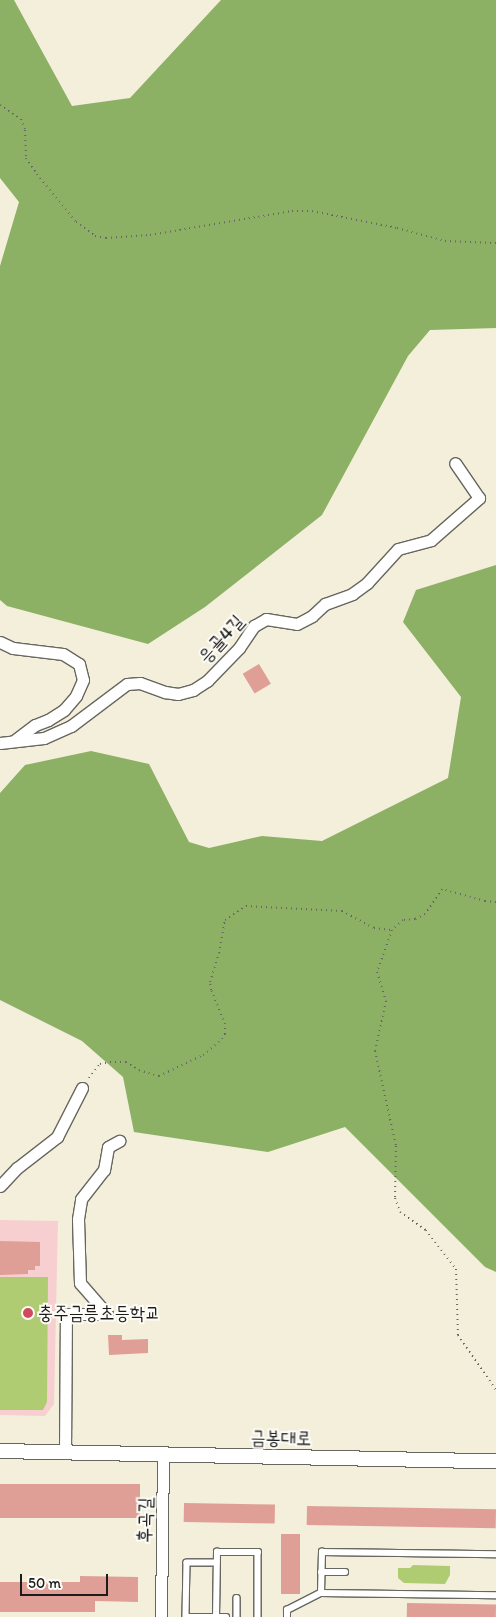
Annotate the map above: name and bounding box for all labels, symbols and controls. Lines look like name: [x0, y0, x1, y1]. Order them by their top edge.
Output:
street label: 응골4길: [193, 610, 249, 668]
place label: 충주금릉초등학교: [38, 1302, 160, 1324]
marker: 충주금릉초등학교: [22, 1307, 34, 1319]
street label: 금봉대로: [250, 1426, 312, 1450]
street label: 후곡길: [133, 1497, 157, 1543]
scale bar: [22, 1564, 110, 1596]
text: 50 m: [28, 1574, 61, 1592]

